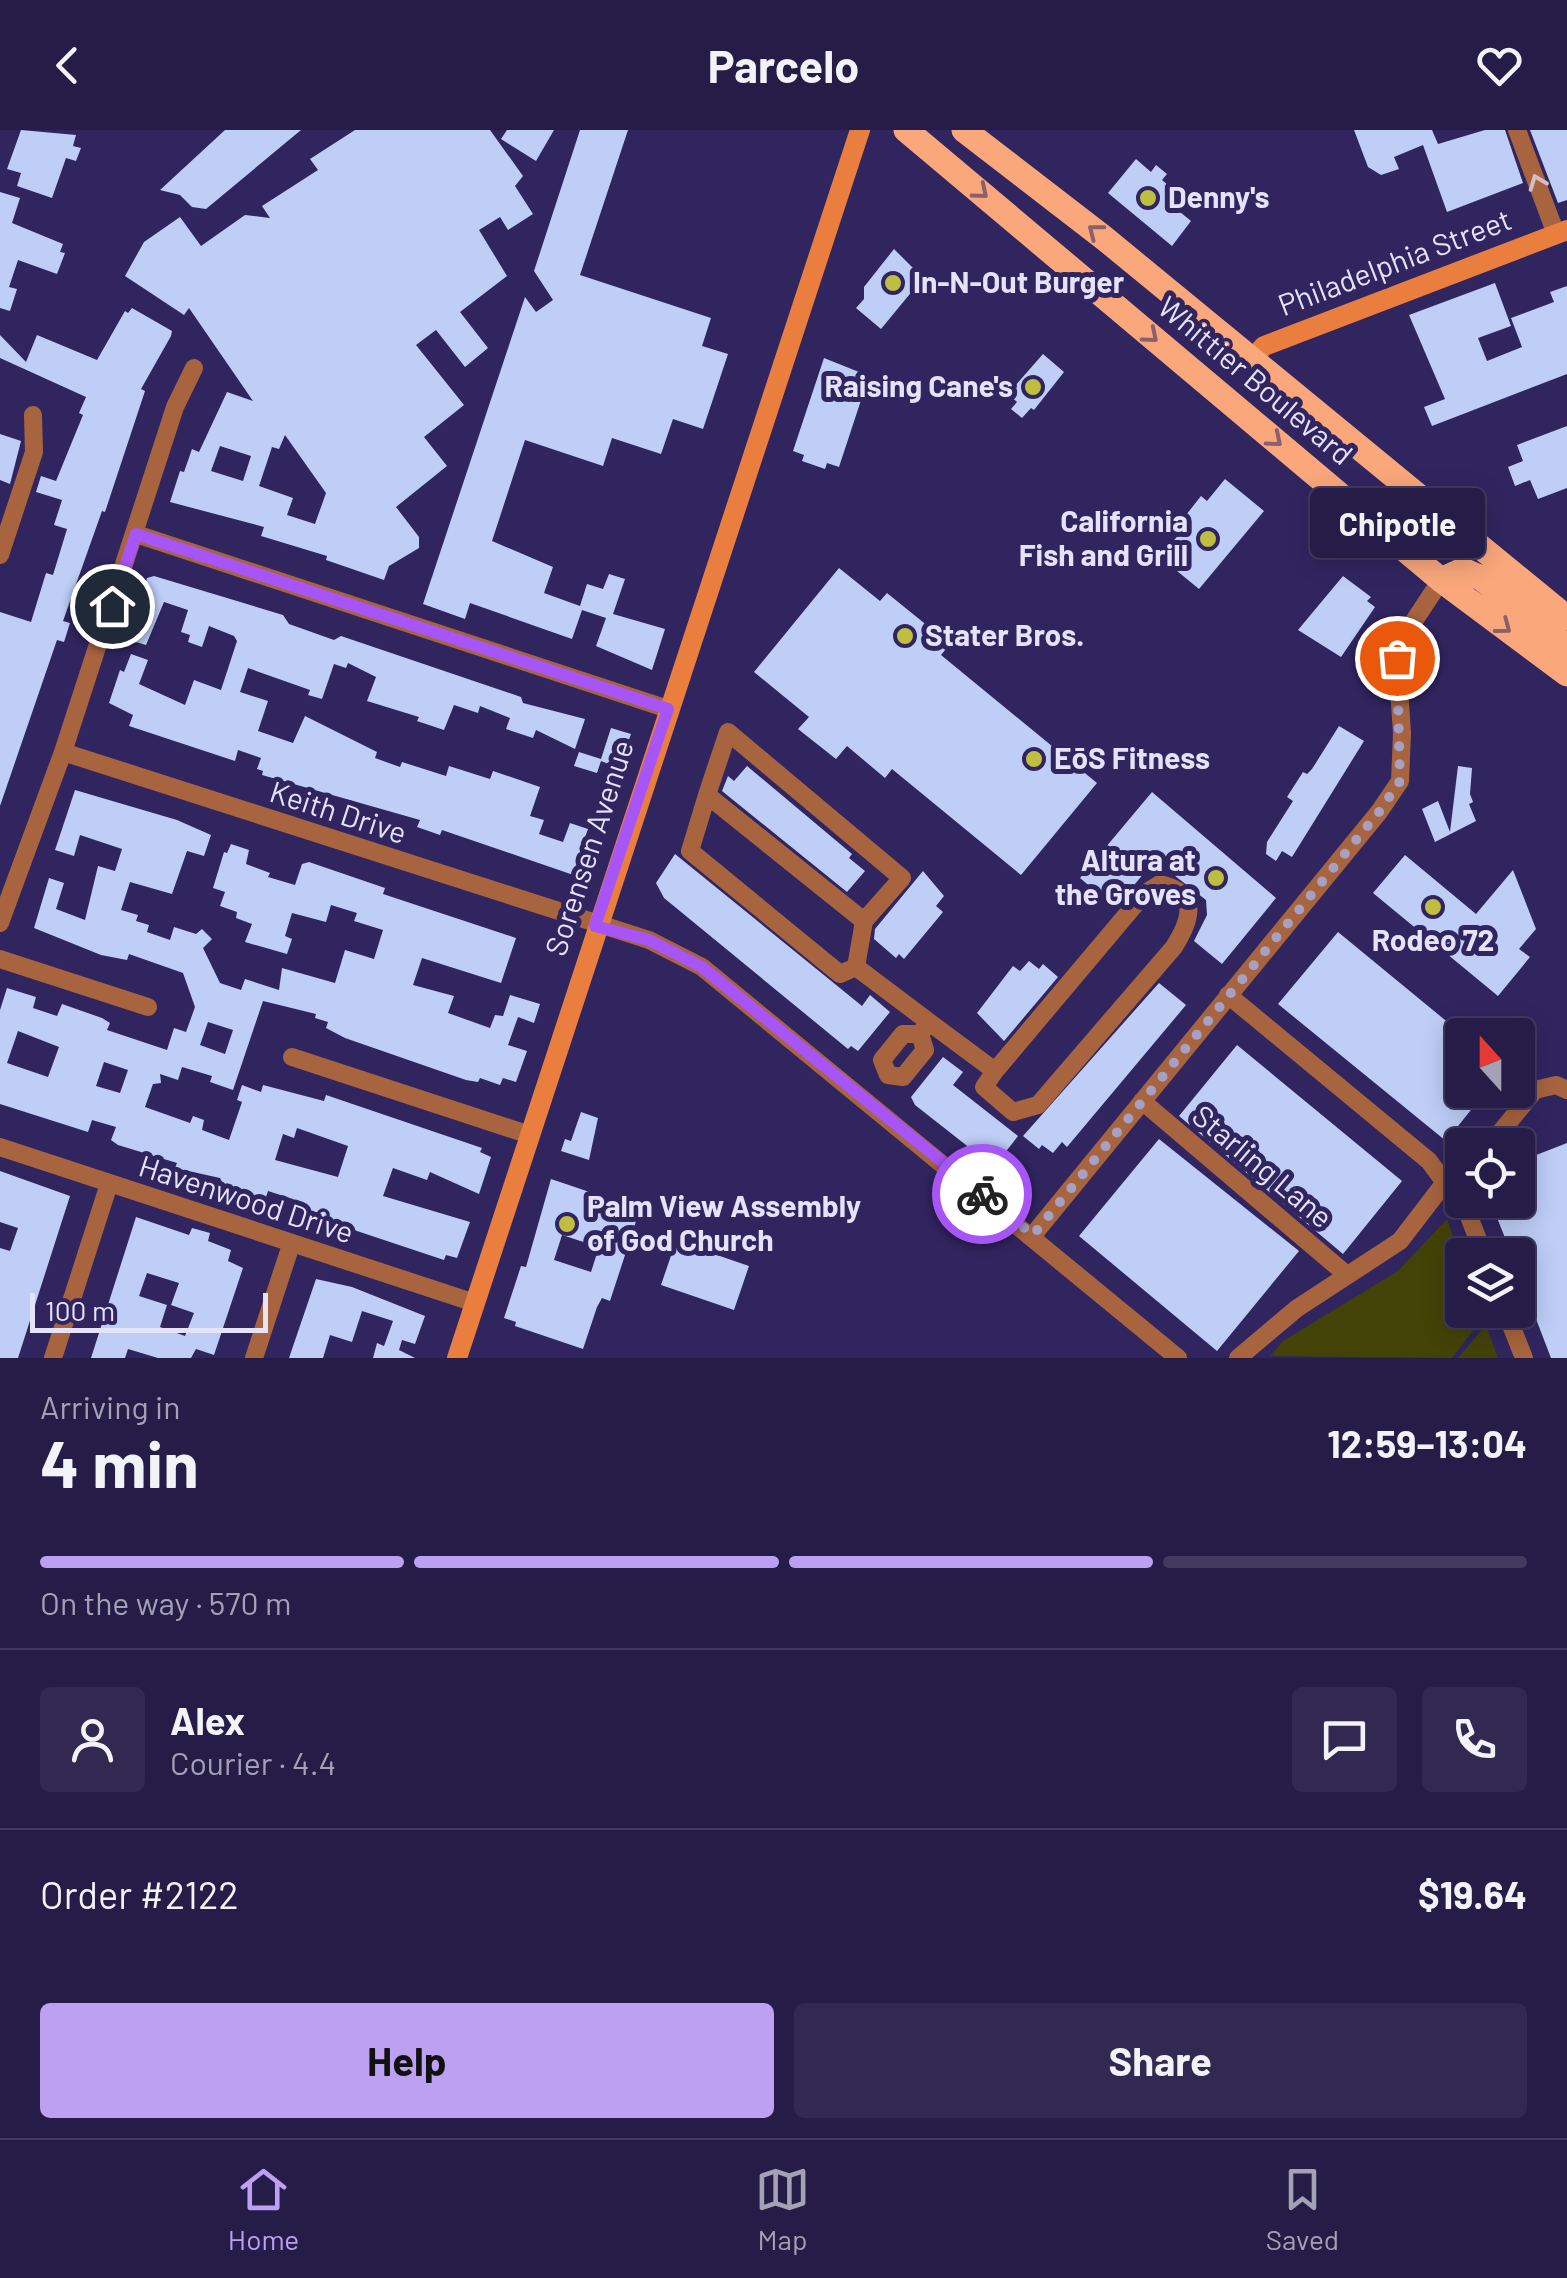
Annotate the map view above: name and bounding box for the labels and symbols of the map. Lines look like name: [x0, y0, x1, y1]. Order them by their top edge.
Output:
one-way arrow: [1528, 174, 1548, 192]
place label: Denny's: [1168, 178, 1270, 214]
one-way arrow: [969, 181, 987, 199]
marker: Denny's: [1137, 187, 1159, 209]
street label: Philadelphia Street: [1273, 200, 1516, 322]
one-way arrow: [1088, 225, 1106, 243]
place label: In-N-Out Burger: [913, 263, 1125, 299]
marker: In-N-Out Burger: [882, 272, 904, 294]
street label: Whittier Boulevard: [1152, 288, 1361, 471]
one-way arrow: [1139, 324, 1157, 342]
place label: Raising Cane's: [824, 367, 1013, 403]
marker: Raising Cane's: [1022, 376, 1044, 398]
one-way arrow: [1264, 428, 1282, 446]
callout: Chipotle: [1310, 488, 1484, 558]
place label: California Fish and Grill: [1019, 502, 1188, 572]
marker: California Fish and Grill: [1197, 528, 1219, 550]
pin: [70, 564, 155, 649]
place label: Stater Bros.: [925, 616, 1084, 652]
pin: [1355, 616, 1440, 701]
one-way arrow: [1493, 616, 1511, 633]
marker: Stater Bros.: [894, 625, 916, 647]
street label: Sorensen Avenue: [536, 735, 640, 960]
place label: EōS Fitness: [1054, 739, 1210, 775]
marker: EōS Fitness: [1023, 748, 1045, 770]
street label: Keith Drive: [266, 772, 411, 850]
place label: Altura at the Groves: [1055, 841, 1196, 911]
marker: Altura at the Groves: [1205, 867, 1227, 889]
marker: Rodeo 72: [1422, 896, 1444, 918]
place label: Rodeo 72: [1372, 921, 1494, 957]
north arrow: [1445, 1018, 1535, 1108]
street label: Starling Lane: [1186, 1096, 1341, 1234]
courier: [932, 1144, 1032, 1244]
street label: Havenwood Drive: [135, 1146, 358, 1250]
place label: Palm View Assembly of God Church: [587, 1187, 861, 1257]
marker: Palm View Assembly of God Church: [556, 1213, 578, 1235]
scale bar: [30, 1288, 268, 1332]

